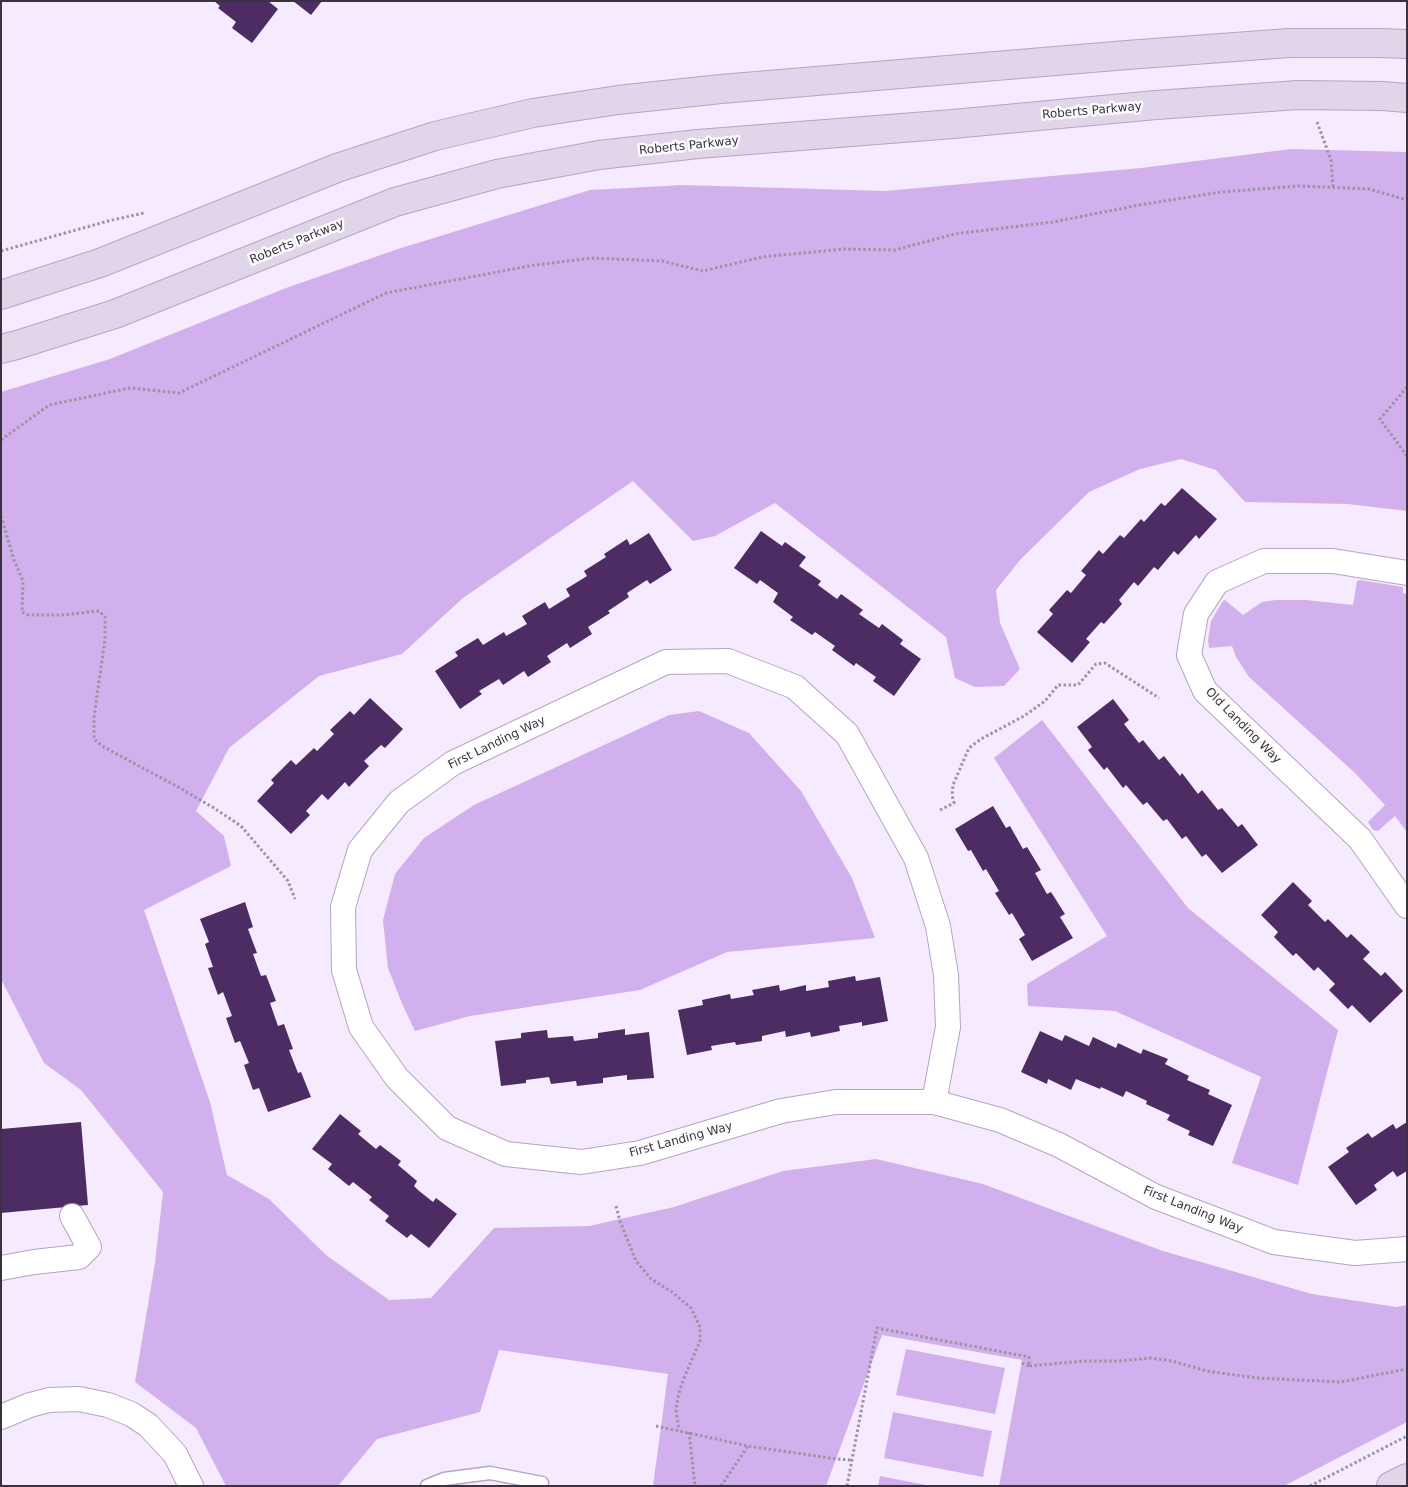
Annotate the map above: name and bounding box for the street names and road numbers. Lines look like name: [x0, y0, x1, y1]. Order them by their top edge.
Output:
street label: Roberts Parkway: [1042, 99, 1142, 123]
street label: Roberts Parkway: [638, 134, 740, 158]
street label: Roberts Parkway: [248, 217, 346, 267]
street label: Old Landing Way: [1202, 685, 1284, 767]
street label: First Landing Way: [446, 713, 548, 773]
street label: First Landing Way: [628, 1119, 734, 1161]
street label: First Landing Way: [1141, 1183, 1245, 1237]

